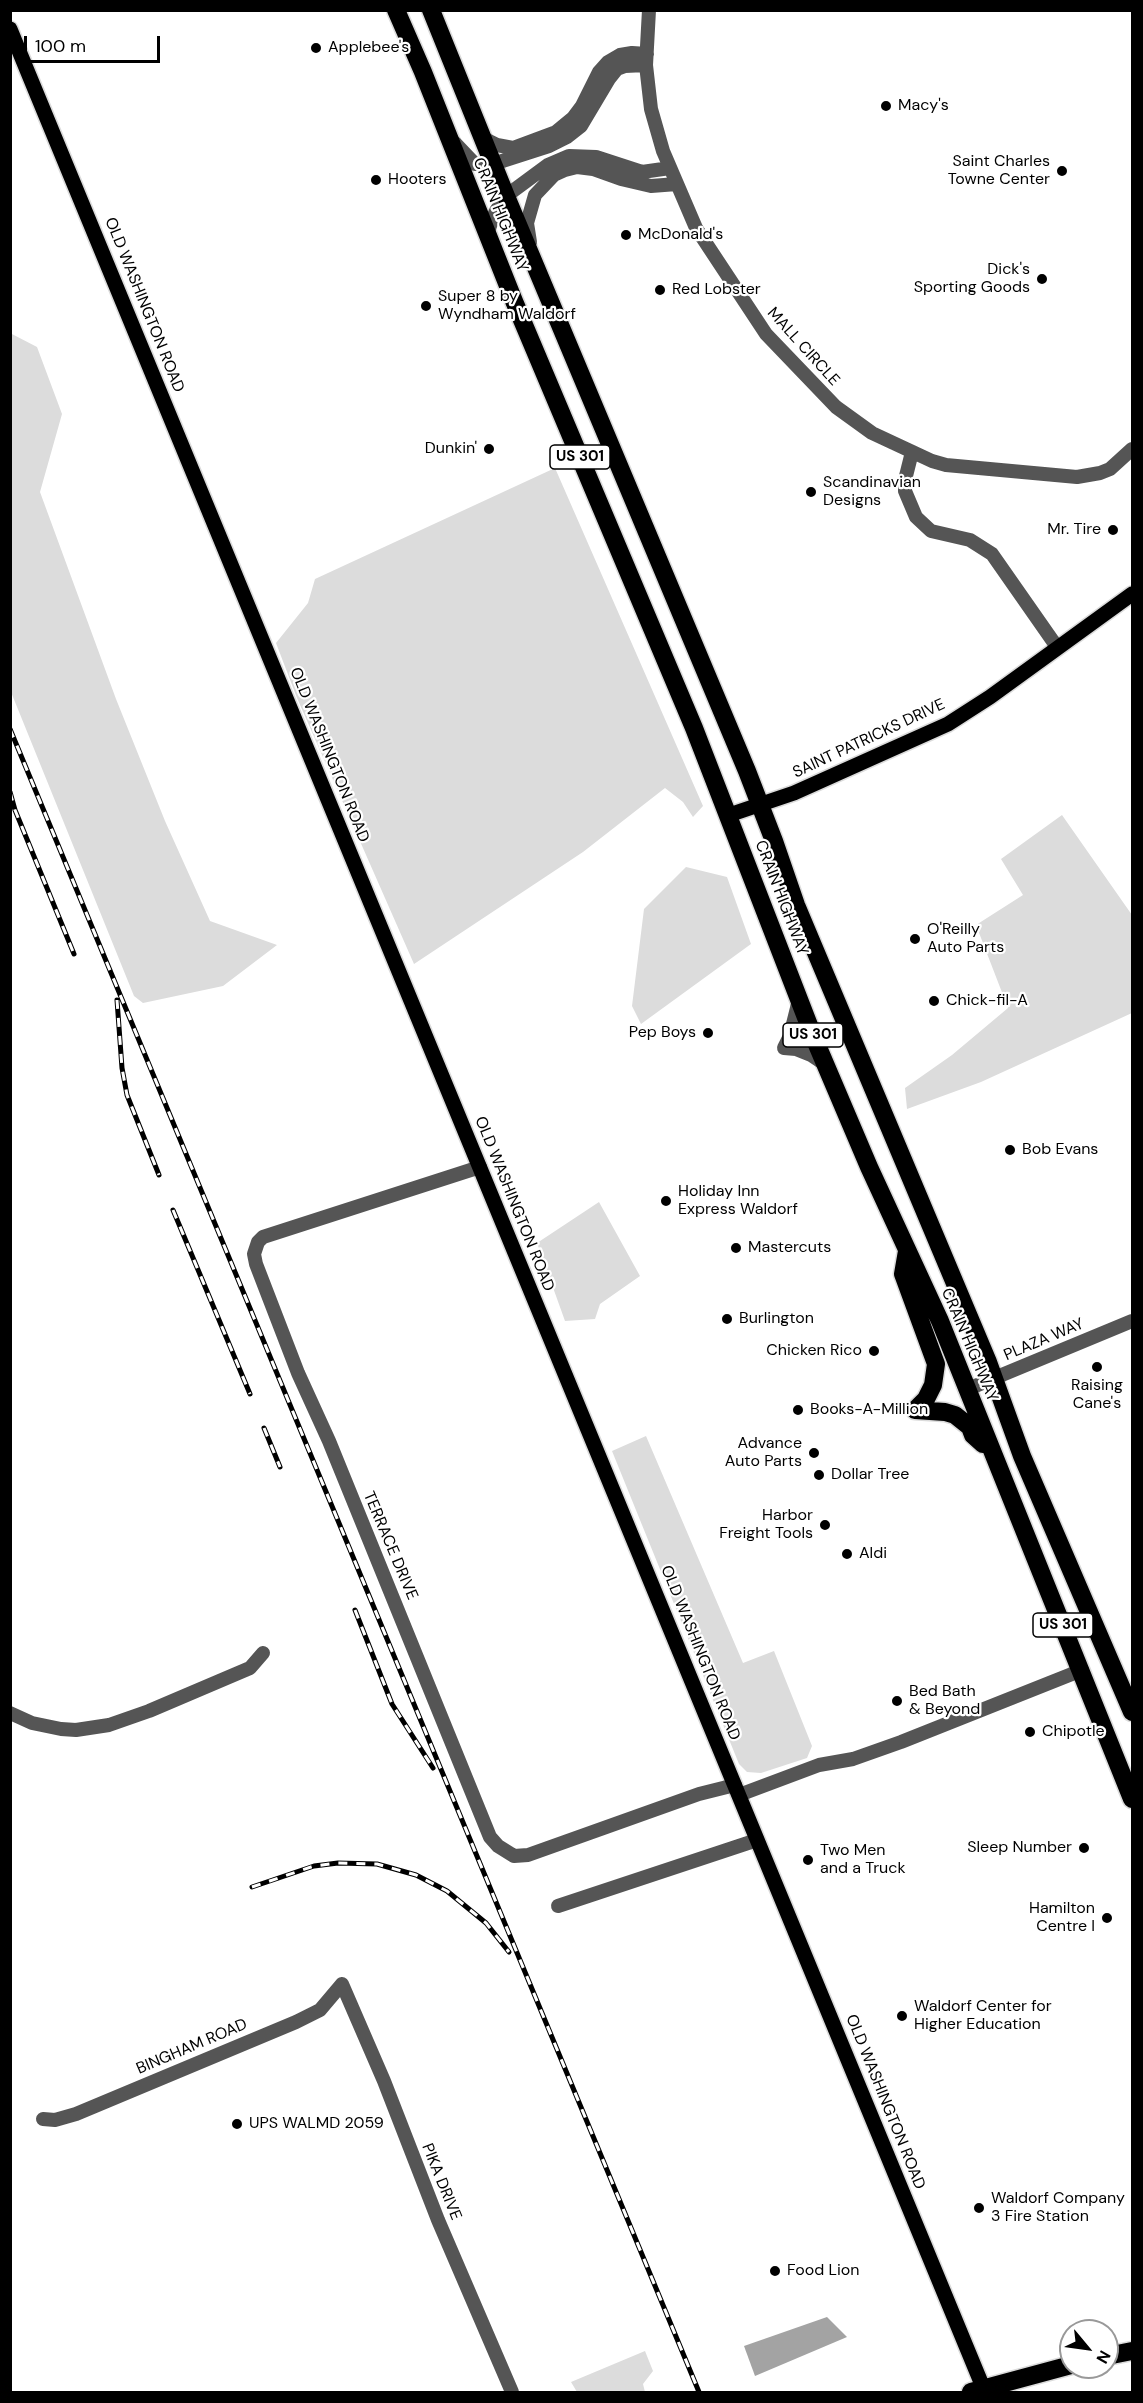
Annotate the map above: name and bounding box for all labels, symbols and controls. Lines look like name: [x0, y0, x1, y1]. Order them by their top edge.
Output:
scale bar: [27, 24, 164, 62]
text: 100 m: [35, 34, 86, 58]
place label: Applebee's: [328, 38, 409, 58]
marker: Applebee's: [309, 41, 323, 55]
place label: Macy's: [898, 96, 949, 116]
marker: Macy's: [879, 99, 893, 113]
place label: Saint Charles Towne Center: [948, 152, 1050, 190]
street label: CRAIN HIGHWAY: [468, 155, 532, 275]
marker: Saint Charles Towne Center: [1055, 164, 1069, 178]
place label: Hooters: [388, 170, 447, 190]
marker: Hooters: [369, 173, 383, 187]
street label: OLD WASHINGTON ROAD: [100, 215, 188, 395]
place label: McDonald's: [638, 225, 723, 245]
marker: McDonald's: [619, 228, 633, 242]
place label: Dick's Sporting Goods: [914, 260, 1030, 298]
marker: Dick's Sporting Goods: [1035, 272, 1049, 286]
place label: Red Lobster: [672, 280, 761, 300]
marker: Red Lobster: [653, 283, 667, 297]
place label: Super 8 by Wyndham Waldorf: [438, 287, 576, 325]
marker: Super 8 by Wyndham Waldorf: [419, 299, 433, 313]
street label: MALL CIRCLE: [763, 304, 843, 390]
place label: Dunkin': [425, 439, 477, 459]
marker: Dunkin': [482, 442, 496, 456]
road number: US 301: [550, 445, 610, 469]
place label: Scandinavian Designs: [823, 473, 921, 511]
marker: Scandinavian Designs: [804, 485, 818, 499]
place label: Mr. Tire: [1047, 520, 1101, 540]
marker: Mr. Tire: [1106, 523, 1120, 537]
street label: OLD WASHINGTON ROAD: [285, 665, 373, 845]
street label: SAINT PATRICKS DRIVE: [790, 695, 948, 783]
street label: CRAIN HIGHWAY: [750, 838, 812, 958]
place label: O'Reilly Auto Parts: [927, 920, 1004, 958]
marker: O'Reilly Auto Parts: [908, 932, 922, 946]
place label: Chick-fil-A: [946, 991, 1028, 1011]
marker: Chick-fil-A: [927, 994, 941, 1008]
place label: Pep Boys: [629, 1023, 696, 1043]
road number: US 301: [783, 1023, 843, 1047]
marker: Pep Boys: [701, 1026, 715, 1040]
street label: OLD WASHINGTON ROAD: [470, 1114, 558, 1294]
place label: Bob Evans: [1022, 1140, 1098, 1160]
marker: Bob Evans: [1003, 1143, 1017, 1157]
place label: Holiday Inn Express Waldorf: [678, 1182, 798, 1220]
marker: Holiday Inn Express Waldorf: [659, 1194, 673, 1208]
place label: Mastercuts: [748, 1238, 831, 1258]
marker: Mastercuts: [729, 1241, 743, 1255]
street label: CRAIN HIGHWAY: [936, 1285, 1002, 1405]
place label: Burlington: [739, 1309, 814, 1329]
marker: Burlington: [720, 1312, 734, 1326]
street label: PLAZA WAY: [1001, 1315, 1087, 1365]
place label: Chicken Rico: [766, 1341, 862, 1361]
marker: Chicken Rico: [867, 1344, 881, 1358]
marker: Raising Cane's: [1090, 1360, 1104, 1374]
place label: Raising Cane's: [1071, 1376, 1123, 1414]
place label: Books-A-Million: [810, 1400, 928, 1420]
marker: Books-A-Million: [791, 1403, 805, 1417]
place label: Advance Auto Parts: [725, 1434, 802, 1472]
marker: Advance Auto Parts: [807, 1446, 821, 1460]
place label: Dollar Tree: [831, 1465, 909, 1485]
marker: Dollar Tree: [812, 1468, 826, 1482]
street label: TERRACE DRIVE: [359, 1489, 421, 1603]
place label: Harbor Freight Tools: [719, 1506, 813, 1544]
marker: Harbor Freight Tools: [818, 1518, 832, 1532]
place label: Aldi: [859, 1544, 887, 1564]
marker: Aldi: [840, 1547, 854, 1561]
street label: OLD WASHINGTON ROAD: [656, 1563, 744, 1743]
road number: US 301: [1033, 1613, 1093, 1637]
place label: Bed Bath & Beyond: [909, 1682, 980, 1720]
marker: Bed Bath & Beyond: [890, 1694, 904, 1708]
place label: Chipotle: [1042, 1722, 1105, 1742]
marker: Chipotle: [1023, 1725, 1037, 1739]
place label: Sleep Number: [967, 1838, 1072, 1858]
place label: Two Men and a Truck: [820, 1841, 906, 1879]
marker: Sleep Number: [1077, 1841, 1091, 1855]
marker: Two Men and a Truck: [801, 1853, 815, 1867]
place label: Hamilton Centre I: [1029, 1899, 1095, 1937]
marker: Hamilton Centre I: [1100, 1911, 1114, 1925]
place label: Waldorf Center for Higher Education: [914, 1997, 1052, 2035]
marker: Waldorf Center for Higher Education: [895, 2009, 909, 2023]
street label: OLD WASHINGTON ROAD: [841, 2012, 929, 2192]
street label: BINGHAM ROAD: [134, 2015, 250, 2079]
place label: UPS WALMD 2059: [249, 2114, 384, 2134]
marker: UPS WALMD 2059: [230, 2117, 244, 2131]
street label: PIKA DRIVE: [417, 2141, 465, 2223]
place label: Waldorf Company 3 Fire Station: [991, 2189, 1125, 2227]
marker: Waldorf Company 3 Fire Station: [972, 2201, 986, 2215]
place label: Food Lion: [787, 2261, 859, 2281]
marker: Food Lion: [768, 2264, 782, 2278]
north arrow: [1059, 2319, 1119, 2379]
text: N: [1091, 2347, 1115, 2367]

